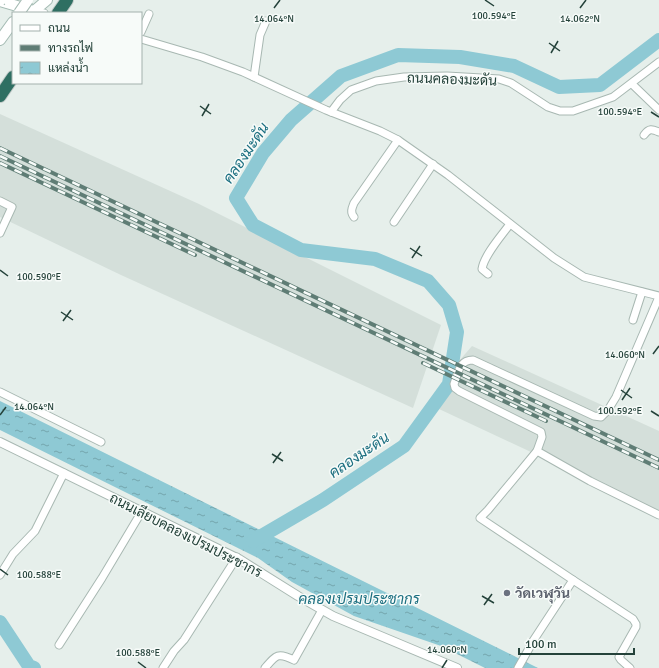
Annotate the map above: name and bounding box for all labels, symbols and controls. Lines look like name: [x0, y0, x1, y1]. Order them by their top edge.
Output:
text: 100.594°E: [472, 10, 517, 22]
legend: [12, 12, 142, 84]
text: 14.064°N: [254, 13, 294, 25]
text: 14.062°N: [560, 13, 600, 25]
text: ถนน: [48, 21, 71, 36]
text: ทางรถไฟ: [48, 40, 93, 56]
text: แหล่งน้ำ: [48, 57, 88, 76]
street label: ถนนคลองมะดัน: [407, 69, 498, 90]
text: 100.594°E: [598, 106, 643, 118]
water label: คลองมะดัน: [219, 119, 273, 187]
text: 100.590°E: [17, 271, 62, 283]
text: 14.060°N: [605, 349, 645, 361]
text: 14.064°N: [14, 401, 54, 413]
text: 100.592°E: [598, 405, 643, 417]
water label: คลองมะดัน: [325, 428, 393, 482]
street label: ถนนเลียบคลองเปรมประชากร: [107, 489, 266, 581]
text: 100.588°E: [17, 569, 62, 581]
place label: วัดเวฬุวัน: [515, 585, 570, 604]
marker: วัดเวฬุวัน: [502, 588, 512, 598]
water label: คลองเปรมประชากร: [298, 590, 421, 608]
scale bar: [519, 630, 634, 656]
text: 100 m: [525, 637, 557, 652]
text: 14.060°N: [427, 644, 467, 656]
text: 100.588°E: [116, 647, 161, 659]

